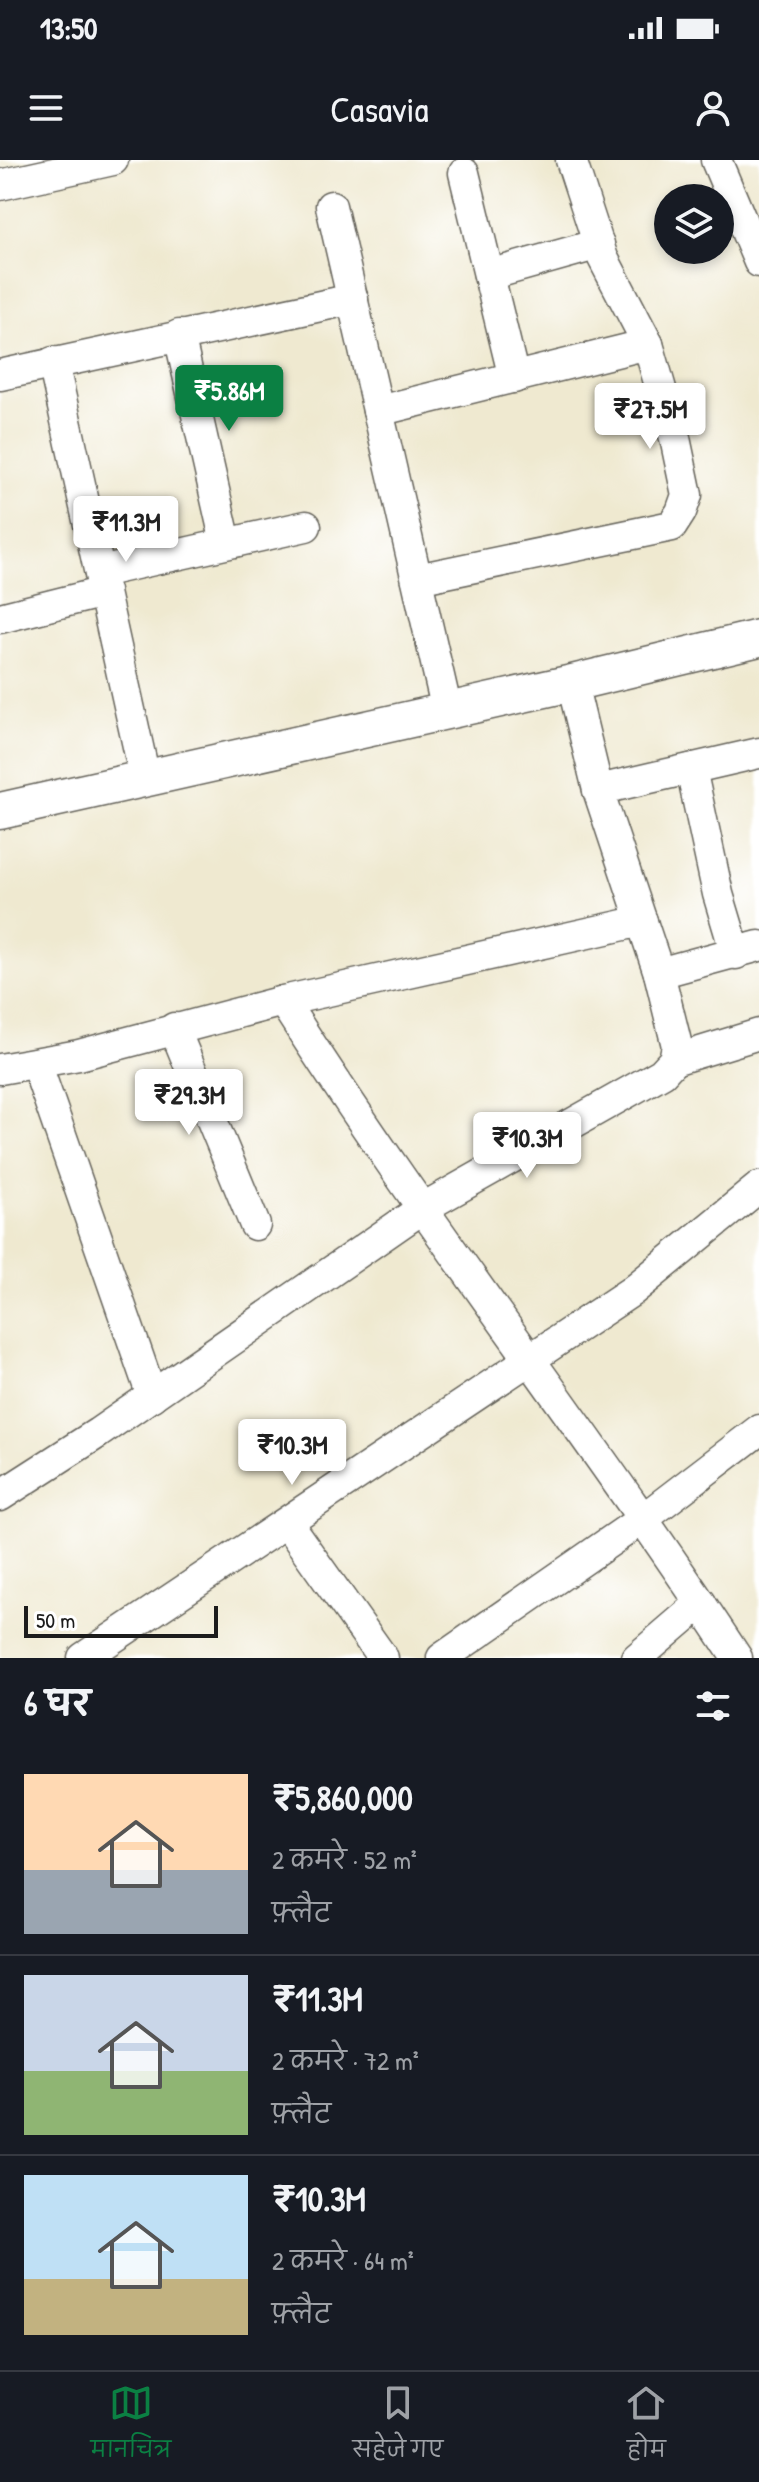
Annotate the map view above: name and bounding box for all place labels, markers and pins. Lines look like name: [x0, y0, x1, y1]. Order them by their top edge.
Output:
pin: ₹5.86M: [164, 365, 294, 433]
pin: ₹27.5M: [585, 383, 715, 451]
pin: ₹11.3M: [61, 496, 191, 564]
pin: ₹29.3M: [124, 1069, 254, 1137]
pin: ₹10.3M: [462, 1112, 592, 1180]
pin: ₹10.3M: [227, 1419, 357, 1487]

